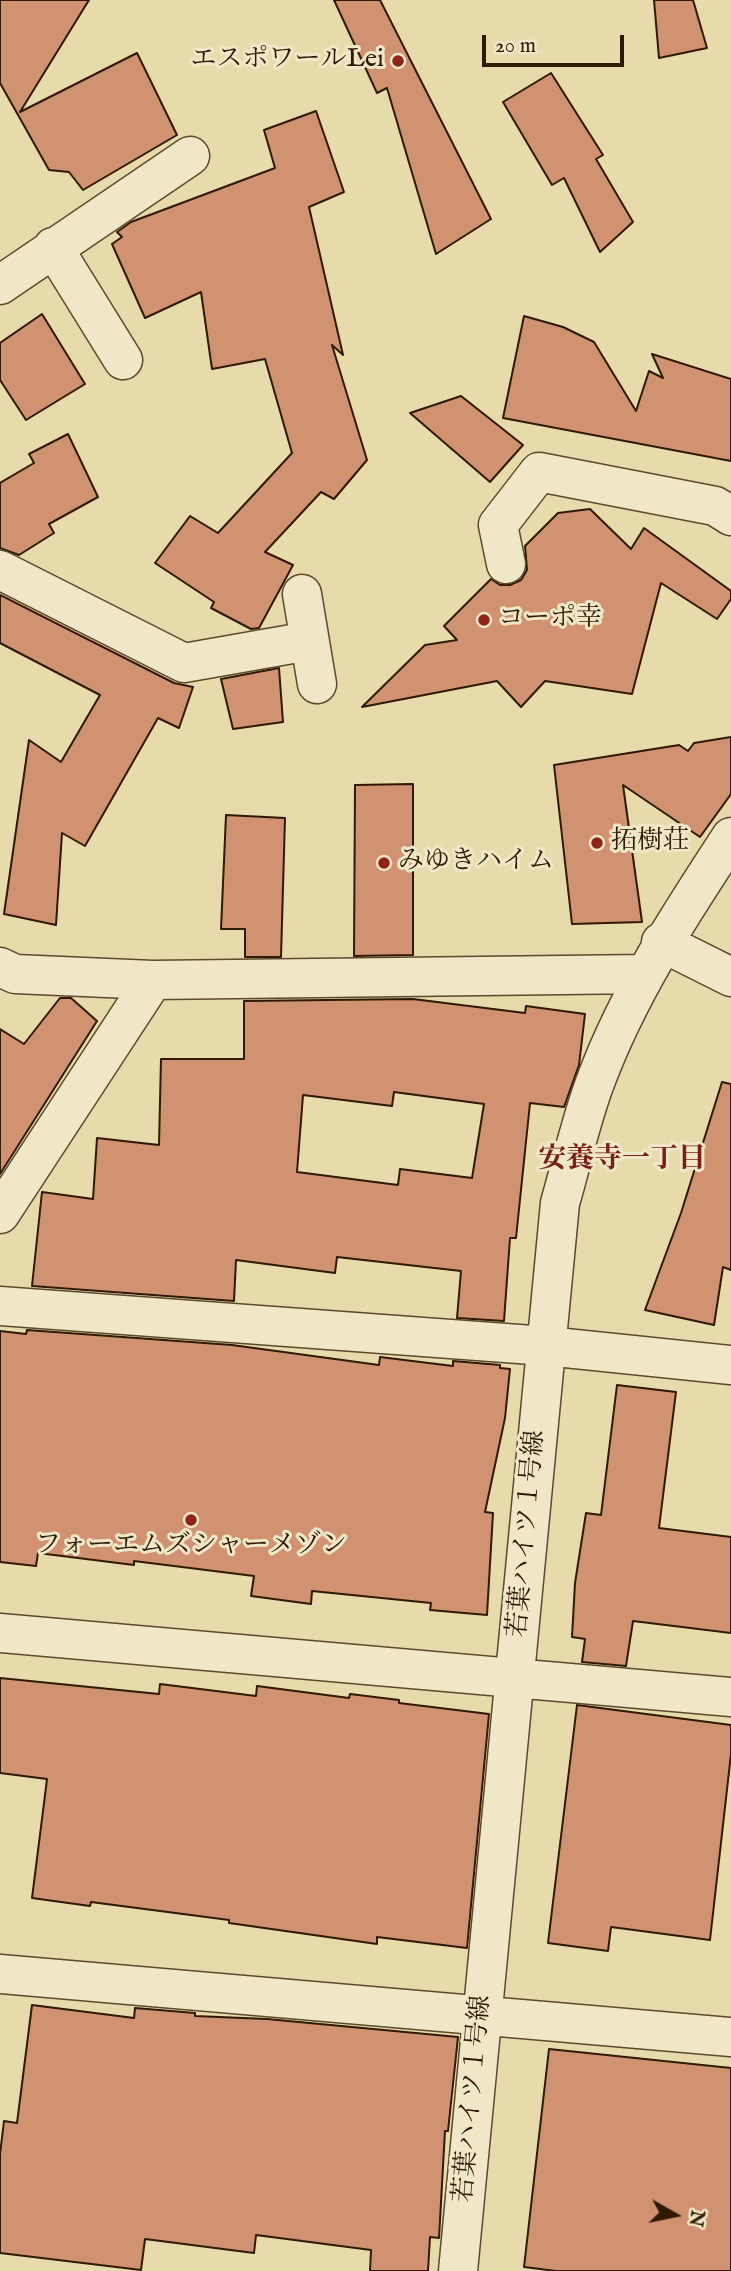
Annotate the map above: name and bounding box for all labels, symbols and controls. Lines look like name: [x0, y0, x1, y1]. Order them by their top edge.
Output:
scale bar: [486, 21, 628, 65]
text: 20 m: [495, 33, 536, 60]
place label: エスポワールLei: [190, 45, 384, 77]
marker: エスポワールLei: [390, 53, 406, 69]
place label: コーポ幸: [498, 604, 602, 636]
marker: コーポ幸: [476, 612, 492, 628]
place label: 拓樹荘: [611, 827, 689, 859]
marker: 拓樹荘: [589, 835, 605, 851]
place label: みゆきハイム: [398, 847, 554, 879]
marker: みゆきハイム: [376, 855, 392, 871]
district label: 安養寺一丁目: [538, 1144, 706, 1178]
street label: 若葉ハイツ１号線: [503, 1429, 553, 1639]
marker: フォーエムズシャーメゾン: [183, 1512, 199, 1528]
place label: フォーエムズシャーメゾン: [35, 1531, 347, 1563]
street label: 若葉ハイツ１号線: [449, 1994, 499, 2204]
north arrow: [640, 2180, 710, 2250]
text: N: [683, 2208, 709, 2228]

